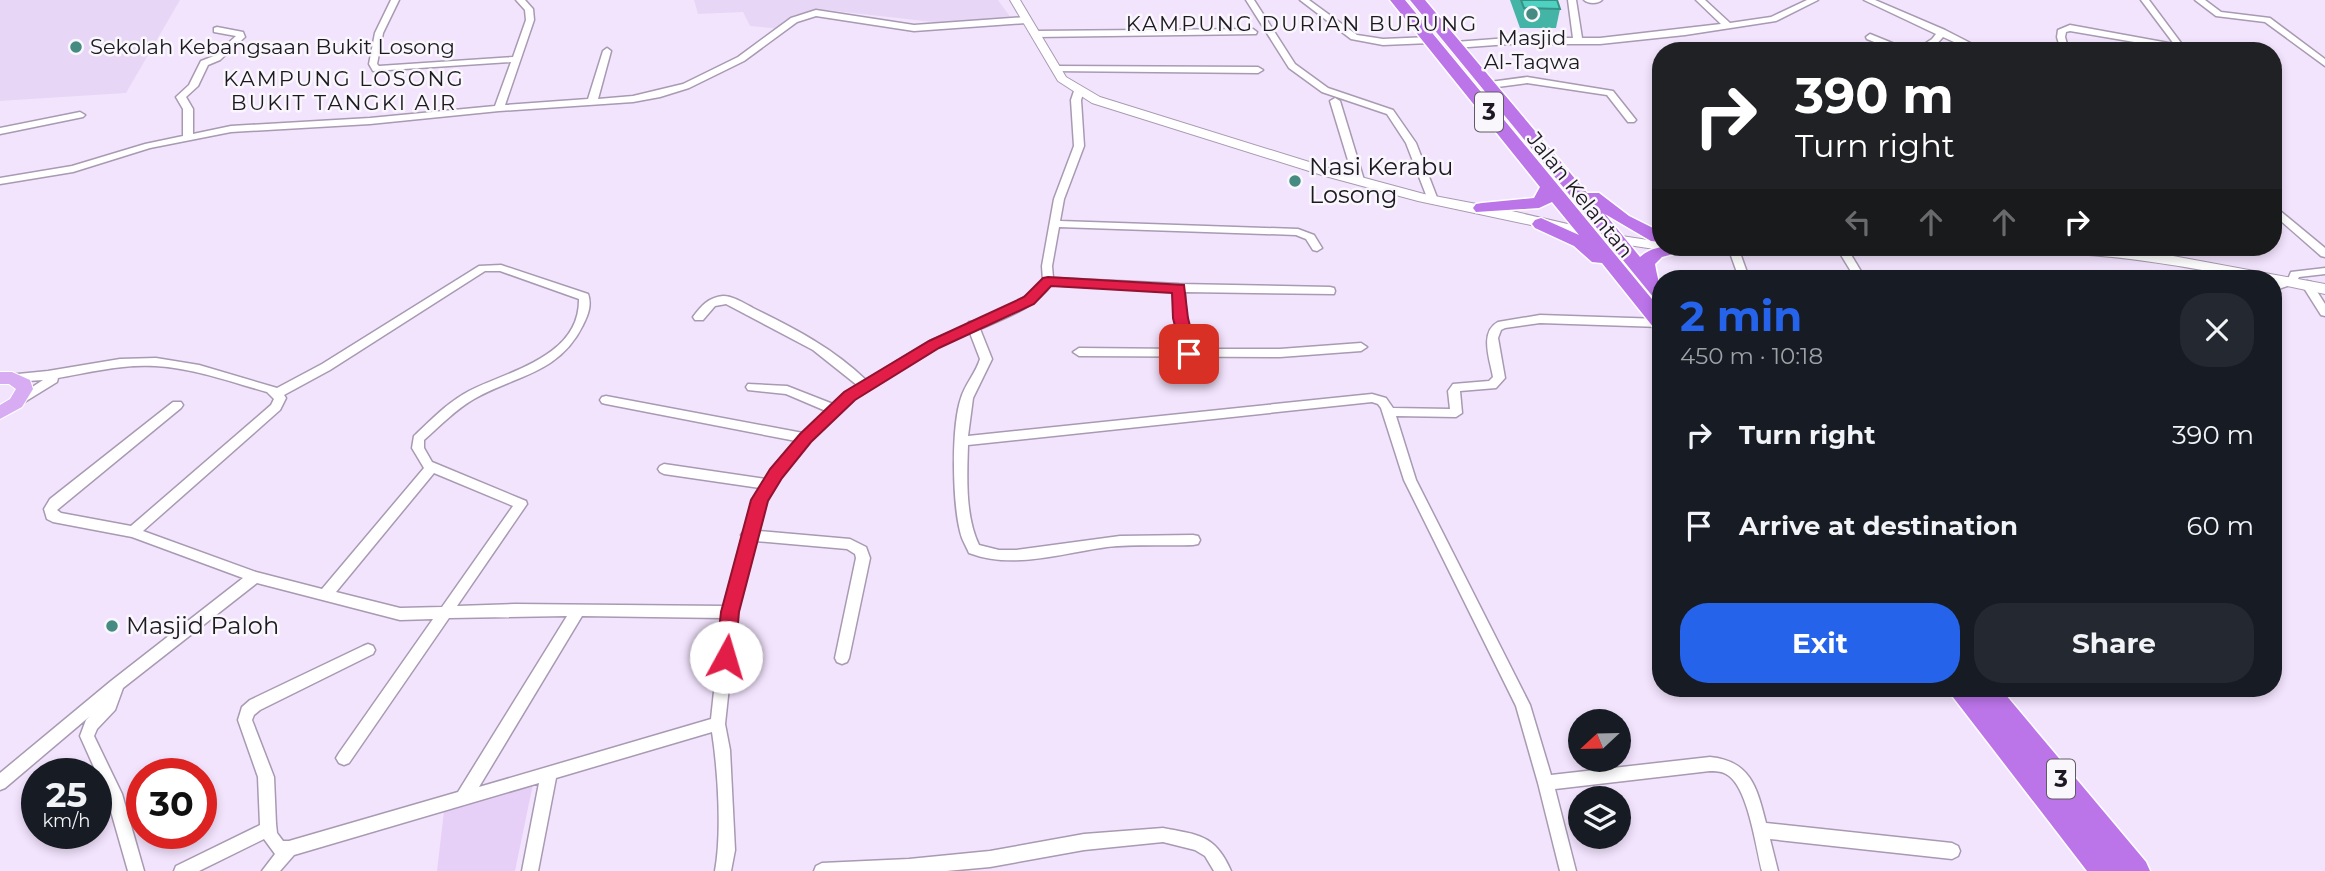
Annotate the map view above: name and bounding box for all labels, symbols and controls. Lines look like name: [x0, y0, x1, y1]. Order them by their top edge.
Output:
marker: Masjid Al-Taqwa: [1524, 6, 1540, 22]
district label: KAMPUNG DURIAN BURUNG: [1126, 11, 1478, 36]
place label: Masjid Al-Taqwa: [1484, 25, 1580, 74]
place label: Sekolah Kebangsaan Bukit Losong: [90, 34, 455, 59]
marker: Sekolah Kebangsaan Bukit Losong: [68, 39, 84, 55]
district label: KAMPUNG LOSONG BUKIT TANGKI AIR: [223, 66, 465, 115]
text: 390 m: [1795, 66, 1954, 125]
icon: right: [1680, 70, 1771, 161]
road number: 3: [1475, 92, 1503, 132]
street label: Jalan Kelantan: [1521, 126, 1639, 263]
text: Turn right: [1795, 126, 1955, 165]
place label: Nasi Kerabu Losong: [1309, 152, 1453, 209]
marker: Nasi Kerabu Losong: [1287, 173, 1303, 189]
icon: left: [1839, 203, 1877, 241]
icon: ahead: [1912, 203, 1950, 241]
icon: ahead: [1985, 203, 2023, 241]
icon: right: [2058, 203, 2096, 241]
text: 2 min: [1680, 290, 1802, 342]
button: close: [2180, 293, 2254, 367]
pin: [1159, 324, 1219, 384]
icon: arrive: [1170, 335, 1208, 373]
text: 450 m · 10:18: [1680, 342, 1823, 370]
icon: right: [1680, 416, 1718, 454]
text: Turn right: [1739, 419, 1875, 451]
text: 390 m: [2172, 419, 2254, 451]
icon: arrive: [1680, 507, 1718, 545]
text: Arrive at destination: [1739, 510, 2018, 542]
text: 60 m: [2187, 510, 2254, 542]
button: Exit: [1680, 603, 1960, 683]
button: Share: [1974, 603, 2254, 683]
place label: Masjid Paloh: [126, 611, 279, 640]
marker: Masjid Paloh: [104, 618, 120, 634]
position arrow: [689, 620, 763, 694]
north arrow: [1568, 709, 1631, 772]
map controls: [1568, 709, 1631, 849]
speed limit sign: 30: [126, 758, 217, 849]
road number: 3: [2047, 760, 2075, 799]
text: 25: [46, 773, 87, 816]
button: layers: [1568, 786, 1631, 849]
text: km/h: [42, 810, 91, 832]

